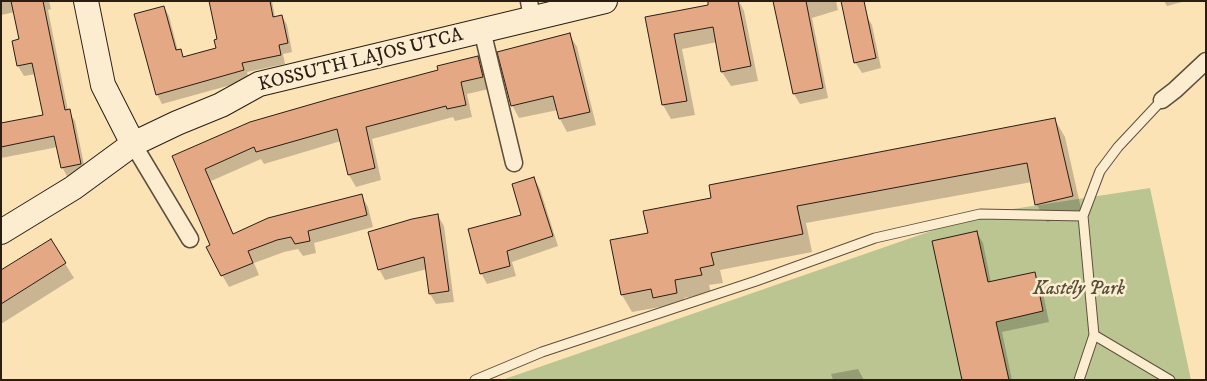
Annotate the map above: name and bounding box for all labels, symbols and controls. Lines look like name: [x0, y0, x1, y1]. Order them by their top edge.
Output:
street label: KOSSUTH LAJOS UTCA: [256, 25, 466, 97]
park label: Kastély Park: [1033, 279, 1125, 301]

